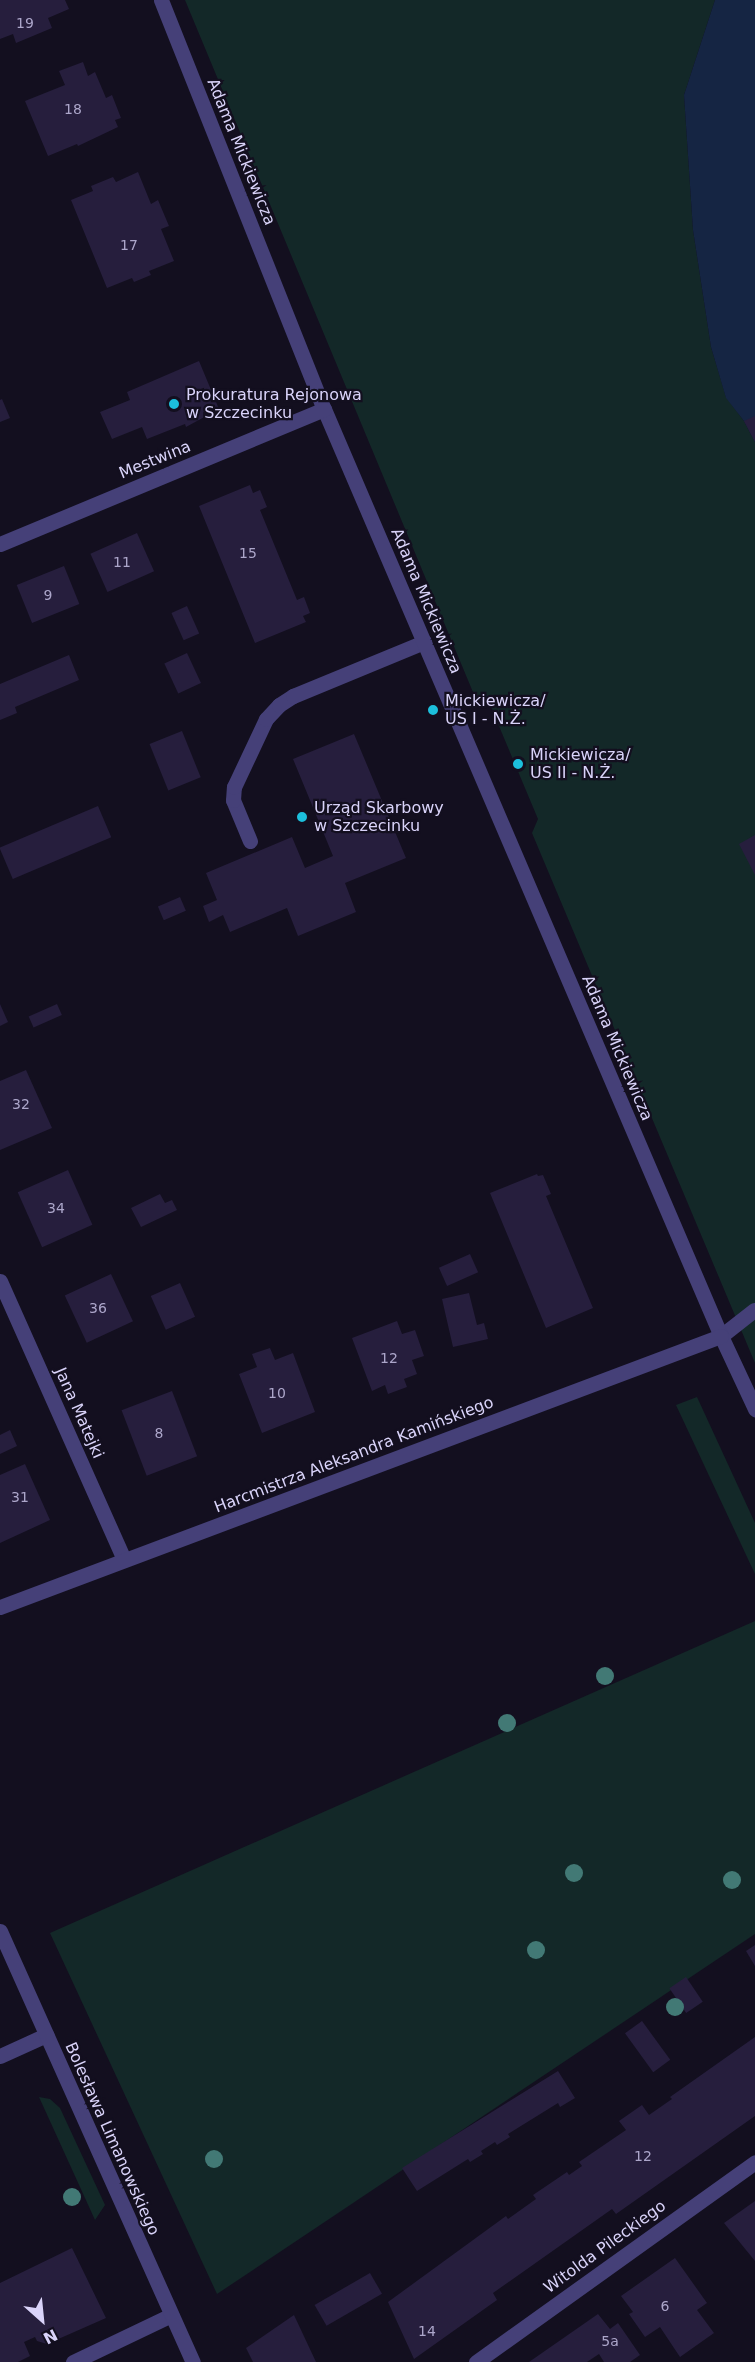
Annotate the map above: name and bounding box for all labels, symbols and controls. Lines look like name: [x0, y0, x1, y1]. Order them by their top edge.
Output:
house number: 19: [16, 15, 34, 31]
street label: Adama Mickiewicza: [203, 76, 279, 228]
house number: 18: [64, 101, 82, 117]
house number: 17: [120, 237, 138, 253]
place label: Prokuratura Rejonowa w Szczecinku: [186, 385, 362, 423]
marker: Prokuratura Rejonowa w Szczecinku: [167, 397, 181, 411]
street label: Mestwina: [116, 437, 194, 483]
street label: Adama Mickiewicza: [387, 525, 465, 677]
house number: 15: [239, 545, 257, 561]
house number: 11: [113, 554, 131, 570]
house number: 9: [44, 587, 52, 603]
place label: Mickiewicza/ US I - N.Ż.: [445, 691, 546, 729]
marker: Mickiewicza/ US I - N.Ż.: [426, 703, 440, 717]
place label: Mickiewicza/ US II - N.Ż.: [530, 745, 631, 783]
marker: Mickiewicza/ US II - N.Ż.: [511, 757, 525, 771]
place label: Urząd Skarbowy w Szczecinku: [314, 798, 444, 836]
marker: Urząd Skarbowy w Szczecinku: [295, 810, 309, 824]
street label: Adama Mickiewicza: [578, 972, 656, 1124]
house number: 32: [12, 1096, 30, 1112]
house number: 34: [47, 1200, 65, 1216]
house number: 36: [89, 1300, 107, 1316]
house number: 12: [380, 1350, 398, 1366]
street label: Jana Matejki: [50, 1365, 108, 1461]
house number: 10: [268, 1385, 286, 1401]
street label: Harcmistrza Aleksandra Kamińskiego: [212, 1393, 496, 1517]
house number: 8: [155, 1425, 163, 1441]
house number: 31: [11, 1489, 29, 1505]
street label: Bolesława Limanowskiego: [61, 2039, 163, 2239]
house number: 12: [634, 2148, 652, 2164]
street label: Witolda Pileckiego: [540, 2196, 670, 2298]
north arrow: [12, 2290, 72, 2350]
house number: 6: [661, 2298, 669, 2314]
house number: 14: [418, 2323, 436, 2339]
text: N: [40, 2325, 61, 2348]
house number: 5a: [601, 2333, 619, 2349]

